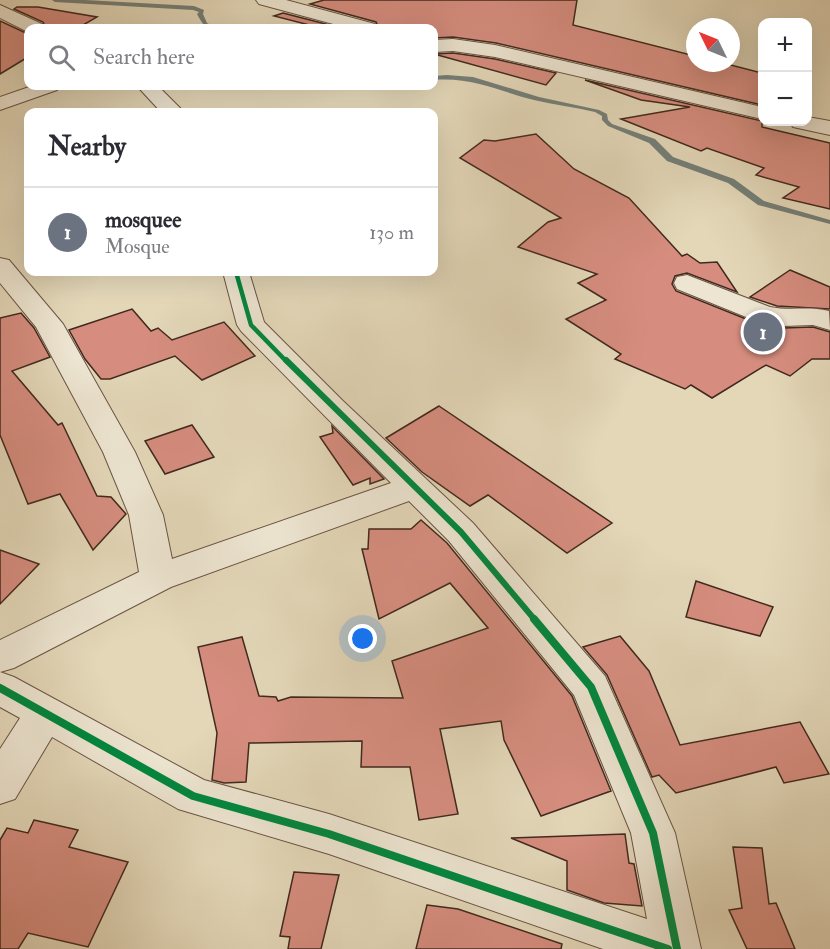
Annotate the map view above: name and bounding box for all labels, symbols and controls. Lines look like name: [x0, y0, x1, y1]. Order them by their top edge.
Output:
north arrow: [686, 18, 740, 72]
map controls: [758, 18, 812, 126]
button: +: [758, 18, 812, 72]
search box: [24, 24, 438, 90]
icon: search: [45, 41, 78, 74]
text: Search here: [93, 43, 195, 71]
button: −: [758, 72, 812, 126]
text: Nearby: [48, 131, 126, 163]
text: mosquee: [105, 206, 181, 234]
text: 1: [64, 220, 71, 245]
text: 130 m: [369, 220, 414, 245]
text: Mosque: [105, 234, 170, 259]
pin: 1: [744, 310, 783, 354]
your location: [348, 624, 377, 653]

